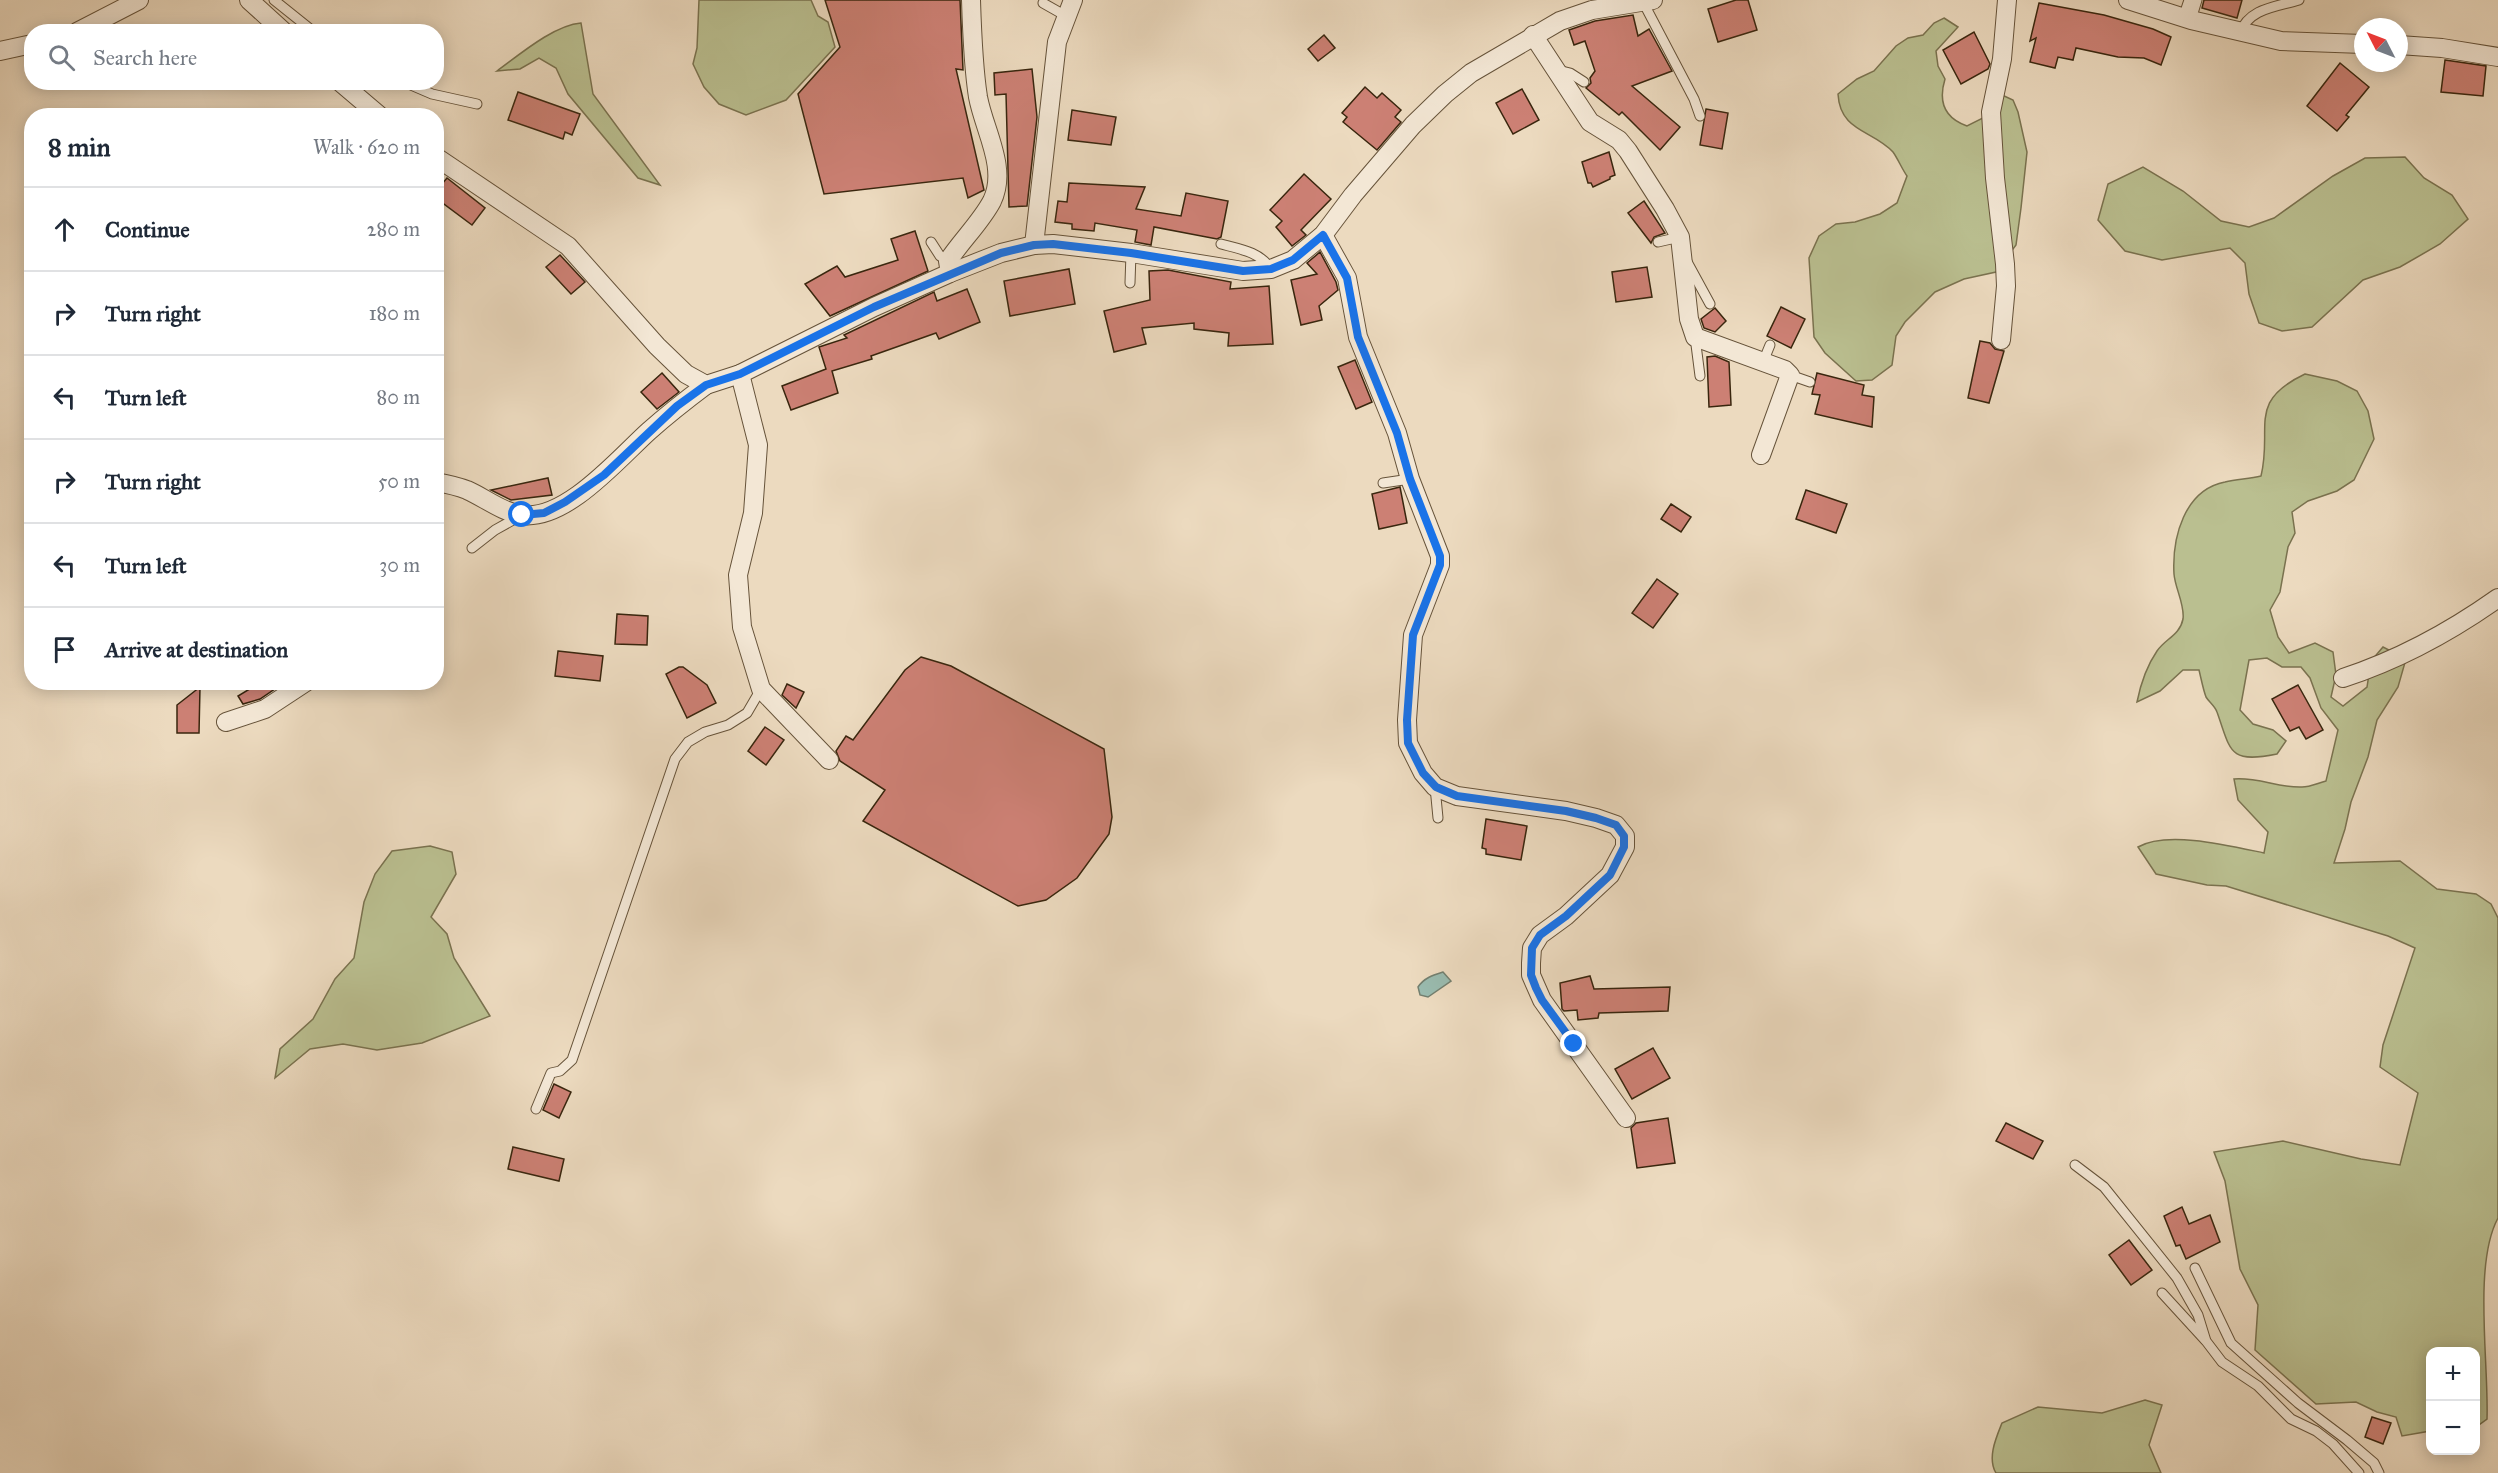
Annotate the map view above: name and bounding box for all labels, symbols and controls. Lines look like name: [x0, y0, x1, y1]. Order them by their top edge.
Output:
north arrow: [2354, 18, 2408, 72]
search box: [24, 24, 444, 90]
icon: search: [45, 41, 78, 74]
text: Search here: [93, 44, 197, 71]
text: 8 min: [48, 131, 111, 163]
text: Walk · 620 m: [313, 135, 420, 159]
icon: ahead: [48, 213, 81, 246]
text: Continue: [105, 216, 190, 243]
text: 280 m: [367, 217, 420, 241]
icon: right: [48, 297, 81, 330]
text: Turn right: [105, 300, 201, 327]
text: 180 m: [369, 301, 420, 325]
icon: left: [48, 381, 81, 414]
text: Turn left: [105, 384, 187, 411]
text: 80 m: [377, 385, 420, 409]
icon: right: [48, 465, 81, 498]
text: Turn right: [105, 468, 201, 495]
text: 50 m: [378, 469, 420, 493]
route start: [508, 501, 534, 527]
icon: left: [48, 549, 81, 582]
text: Turn left: [105, 552, 187, 579]
text: 30 m: [379, 553, 420, 577]
icon: arrive: [48, 633, 81, 666]
text: Arrive at destination: [105, 636, 288, 663]
route end: [1560, 1030, 1586, 1056]
map controls: [2426, 1347, 2480, 1455]
button: +: [2426, 1347, 2480, 1401]
button: −: [2426, 1401, 2480, 1455]

